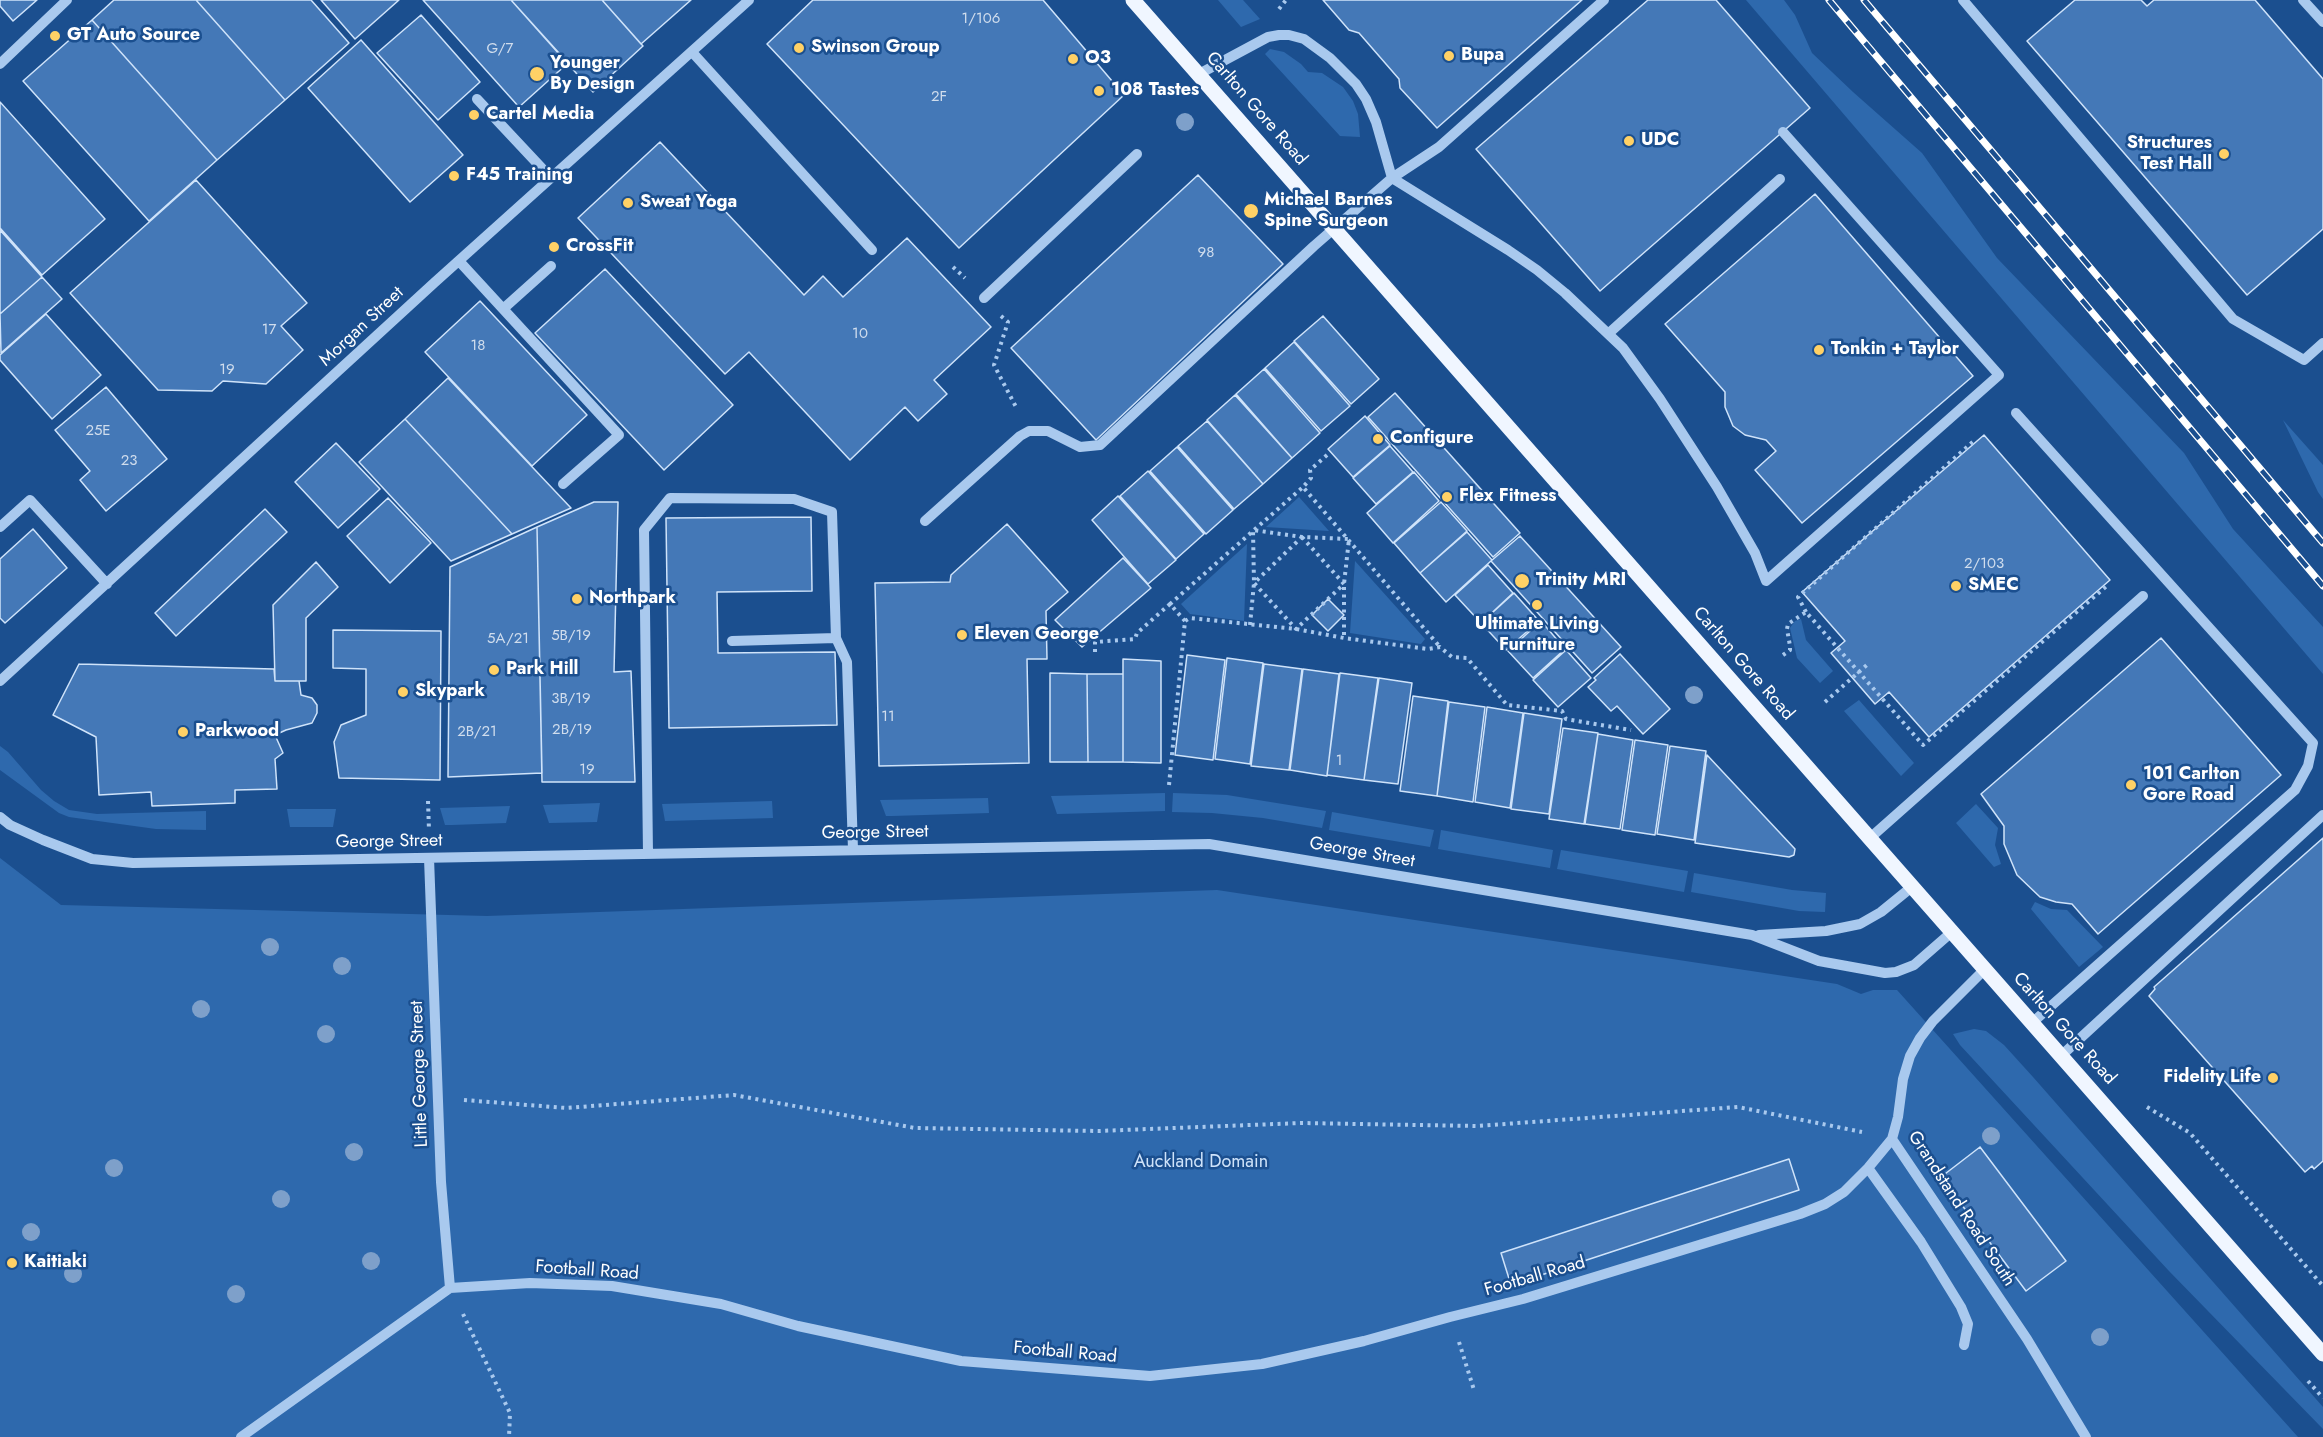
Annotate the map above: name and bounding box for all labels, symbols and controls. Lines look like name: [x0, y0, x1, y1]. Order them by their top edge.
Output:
house number: 1/106: [962, 10, 1000, 28]
place label: GT Auto Source: [67, 25, 200, 47]
marker: GT Auto Source: [48, 29, 62, 43]
place label: Swinson Group: [811, 37, 940, 59]
house number: G/7: [487, 40, 513, 58]
marker: Swinson Group: [792, 41, 806, 55]
place label: Bupa: [1461, 45, 1504, 67]
place label: O3: [1085, 48, 1111, 70]
street label: Carlton Gore Road: [1201, 48, 1311, 170]
marker: Bupa: [1442, 49, 1456, 63]
marker: O3: [1066, 52, 1080, 66]
place label: Younger By Design: [550, 53, 635, 96]
marker: Younger By Design: [528, 65, 546, 83]
place label: 108 Tastes: [1111, 80, 1199, 102]
marker: 108 Tastes: [1092, 84, 1106, 98]
house number: 2F: [931, 88, 947, 106]
place label: Cartel Media: [486, 104, 594, 126]
marker: Cartel Media: [467, 108, 481, 122]
place label: UDC: [1641, 130, 1679, 152]
place label: Structures Test Hall: [2127, 133, 2212, 176]
marker: UDC: [1622, 134, 1636, 148]
marker: Structures Test Hall: [2217, 147, 2231, 161]
place label: F45 Training: [466, 165, 573, 187]
marker: F45 Training: [447, 169, 461, 183]
place label: Michael Barnes Spine Surgeon: [1264, 190, 1392, 232]
place label: Sweat Yoga: [640, 192, 737, 214]
marker: Sweat Yoga: [621, 196, 635, 210]
marker: Michael Barnes Spine Surgeon: [1242, 202, 1260, 220]
place label: CrossFit: [566, 236, 633, 258]
marker: CrossFit: [547, 240, 561, 254]
house number: 98: [1198, 244, 1214, 262]
street label: Morgan Street: [315, 283, 409, 371]
house number: 17: [262, 321, 276, 339]
house number: 10: [852, 325, 868, 343]
house number: 18: [471, 337, 485, 355]
place label: Tonkin + Taylor: [1831, 339, 1959, 361]
marker: Tonkin + Taylor: [1812, 343, 1826, 357]
house number: 19: [219, 361, 235, 379]
house number: 25E: [85, 422, 111, 440]
place label: Configure: [1390, 428, 1474, 450]
marker: Configure: [1371, 432, 1385, 446]
house number: 23: [121, 452, 137, 470]
place label: Flex Fitness: [1459, 486, 1557, 508]
marker: Flex Fitness: [1440, 490, 1454, 504]
house number: 2/103: [1964, 555, 2004, 573]
place label: Trinity MRI: [1536, 570, 1626, 592]
marker: Trinity MRI: [1513, 572, 1531, 590]
place label: SMEC: [1968, 575, 2019, 597]
marker: SMEC: [1949, 579, 1963, 593]
place label: Northpark: [589, 588, 676, 610]
marker: Northpark: [570, 592, 584, 606]
marker: Ultimate Living Furniture: [1530, 598, 1544, 612]
street label: Carlton Gore Road: [1688, 603, 1798, 725]
place label: Ultimate Living Furniture: [1475, 614, 1599, 656]
place label: Eleven George: [974, 624, 1099, 646]
house number: 5B/19: [551, 627, 591, 645]
marker: Eleven George: [955, 628, 969, 642]
house number: 5A/21: [487, 630, 529, 648]
place label: Park Hill: [506, 659, 578, 681]
marker: Park Hill: [487, 663, 501, 677]
place label: Skypark: [415, 681, 485, 703]
marker: Skypark: [396, 685, 410, 699]
house number: 3B/19: [551, 690, 591, 708]
house number: 11: [881, 708, 895, 726]
place label: Parkwood: [195, 721, 279, 743]
house number: 2B/19: [552, 721, 592, 739]
house number: 2B/21: [457, 723, 497, 741]
marker: Parkwood: [176, 725, 190, 739]
house number: 1: [1336, 752, 1342, 770]
house number: 19: [579, 761, 595, 779]
place label: 101 Carlton Gore Road: [2143, 764, 2240, 806]
marker: 101 Carlton Gore Road: [2124, 778, 2138, 792]
street label: George Street: [821, 821, 929, 845]
street label: George Street: [335, 830, 443, 854]
street label: George Street: [1308, 833, 1416, 873]
street label: Carlton Gore Road: [2008, 968, 2120, 1090]
street label: Little George Street: [407, 1000, 433, 1148]
place label: Fidelity Life: [2163, 1067, 2261, 1089]
marker: Fidelity Life: [2266, 1071, 2280, 1085]
street label: Grandstand Road South: [1903, 1127, 2019, 1291]
park label: Auckland Domain: [1134, 1152, 1268, 1174]
place label: Kaitiaki: [24, 1252, 87, 1274]
street label: Football Road: [1482, 1252, 1588, 1302]
marker: Kaitiaki: [5, 1256, 19, 1270]
street label: Football Road: [534, 1257, 640, 1285]
street label: Football Road: [1012, 1338, 1118, 1368]

